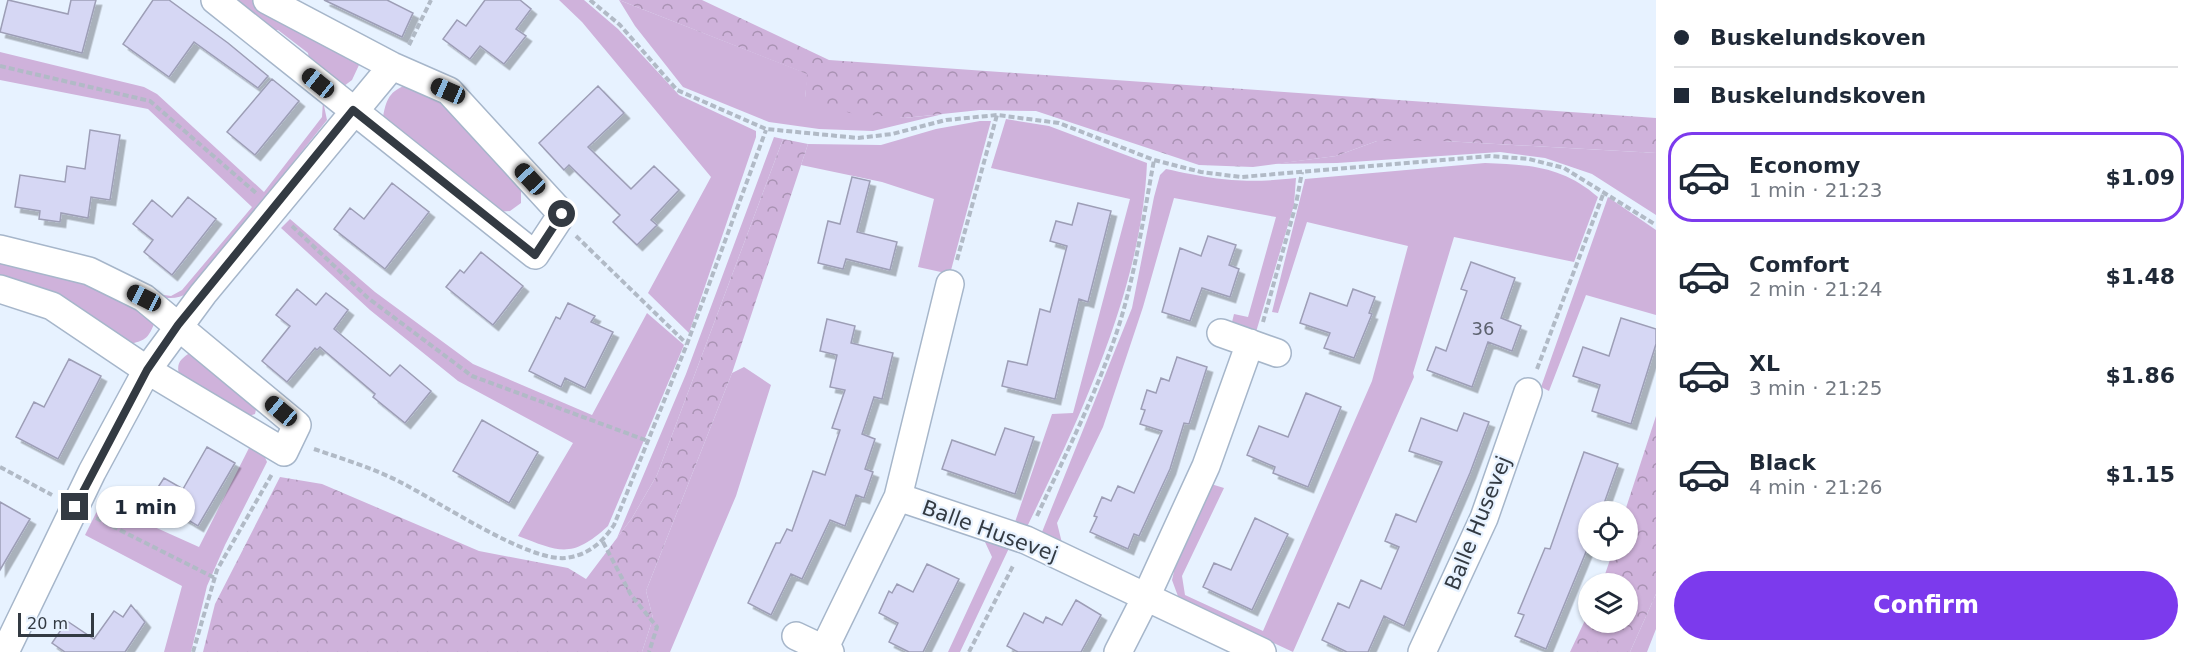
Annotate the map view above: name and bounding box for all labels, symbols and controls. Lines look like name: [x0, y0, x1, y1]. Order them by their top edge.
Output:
text: Buskelundskoven: [1710, 25, 1926, 50]
car: [298, 65, 338, 101]
car: [428, 75, 468, 107]
text: Buskelundskoven: [1710, 83, 1926, 108]
icon: car: [1677, 150, 1731, 204]
text: Economy: [1749, 153, 1860, 178]
car: [511, 160, 549, 198]
text: $1.09: [2105, 165, 2175, 190]
text: 1 min · 21:23: [1749, 178, 1883, 202]
route start: [548, 200, 575, 227]
icon: car: [1677, 249, 1731, 303]
text: Comfort: [1749, 252, 1849, 277]
text: $1.48: [2105, 264, 2175, 289]
text: 2 min · 21:24: [1749, 277, 1883, 301]
car: [124, 282, 164, 314]
house number: 36: [1472, 318, 1494, 339]
icon: car: [1677, 348, 1731, 402]
text: XL: [1749, 351, 1780, 376]
text: $1.86: [2105, 363, 2175, 388]
text: 3 min · 21:25: [1749, 376, 1883, 400]
car: [261, 393, 301, 429]
icon: car: [1677, 447, 1731, 501]
text: Black: [1749, 450, 1816, 475]
street label: Balle Husevej: [1440, 452, 1516, 594]
text: $1.15: [2105, 462, 2175, 487]
text: 4 min · 21:26: [1749, 475, 1883, 499]
callout: 1 min: [96, 486, 195, 528]
route end: [61, 493, 88, 520]
text: 1 min: [114, 495, 177, 519]
street label: Balle Husevej: [919, 495, 1061, 567]
map controls: [1578, 501, 1638, 633]
button: locate: [1578, 501, 1638, 561]
button: Confirm: [1674, 571, 2178, 640]
button: layers: [1578, 573, 1638, 633]
scale bar: [18, 610, 94, 638]
text: 20 m: [27, 614, 68, 633]

